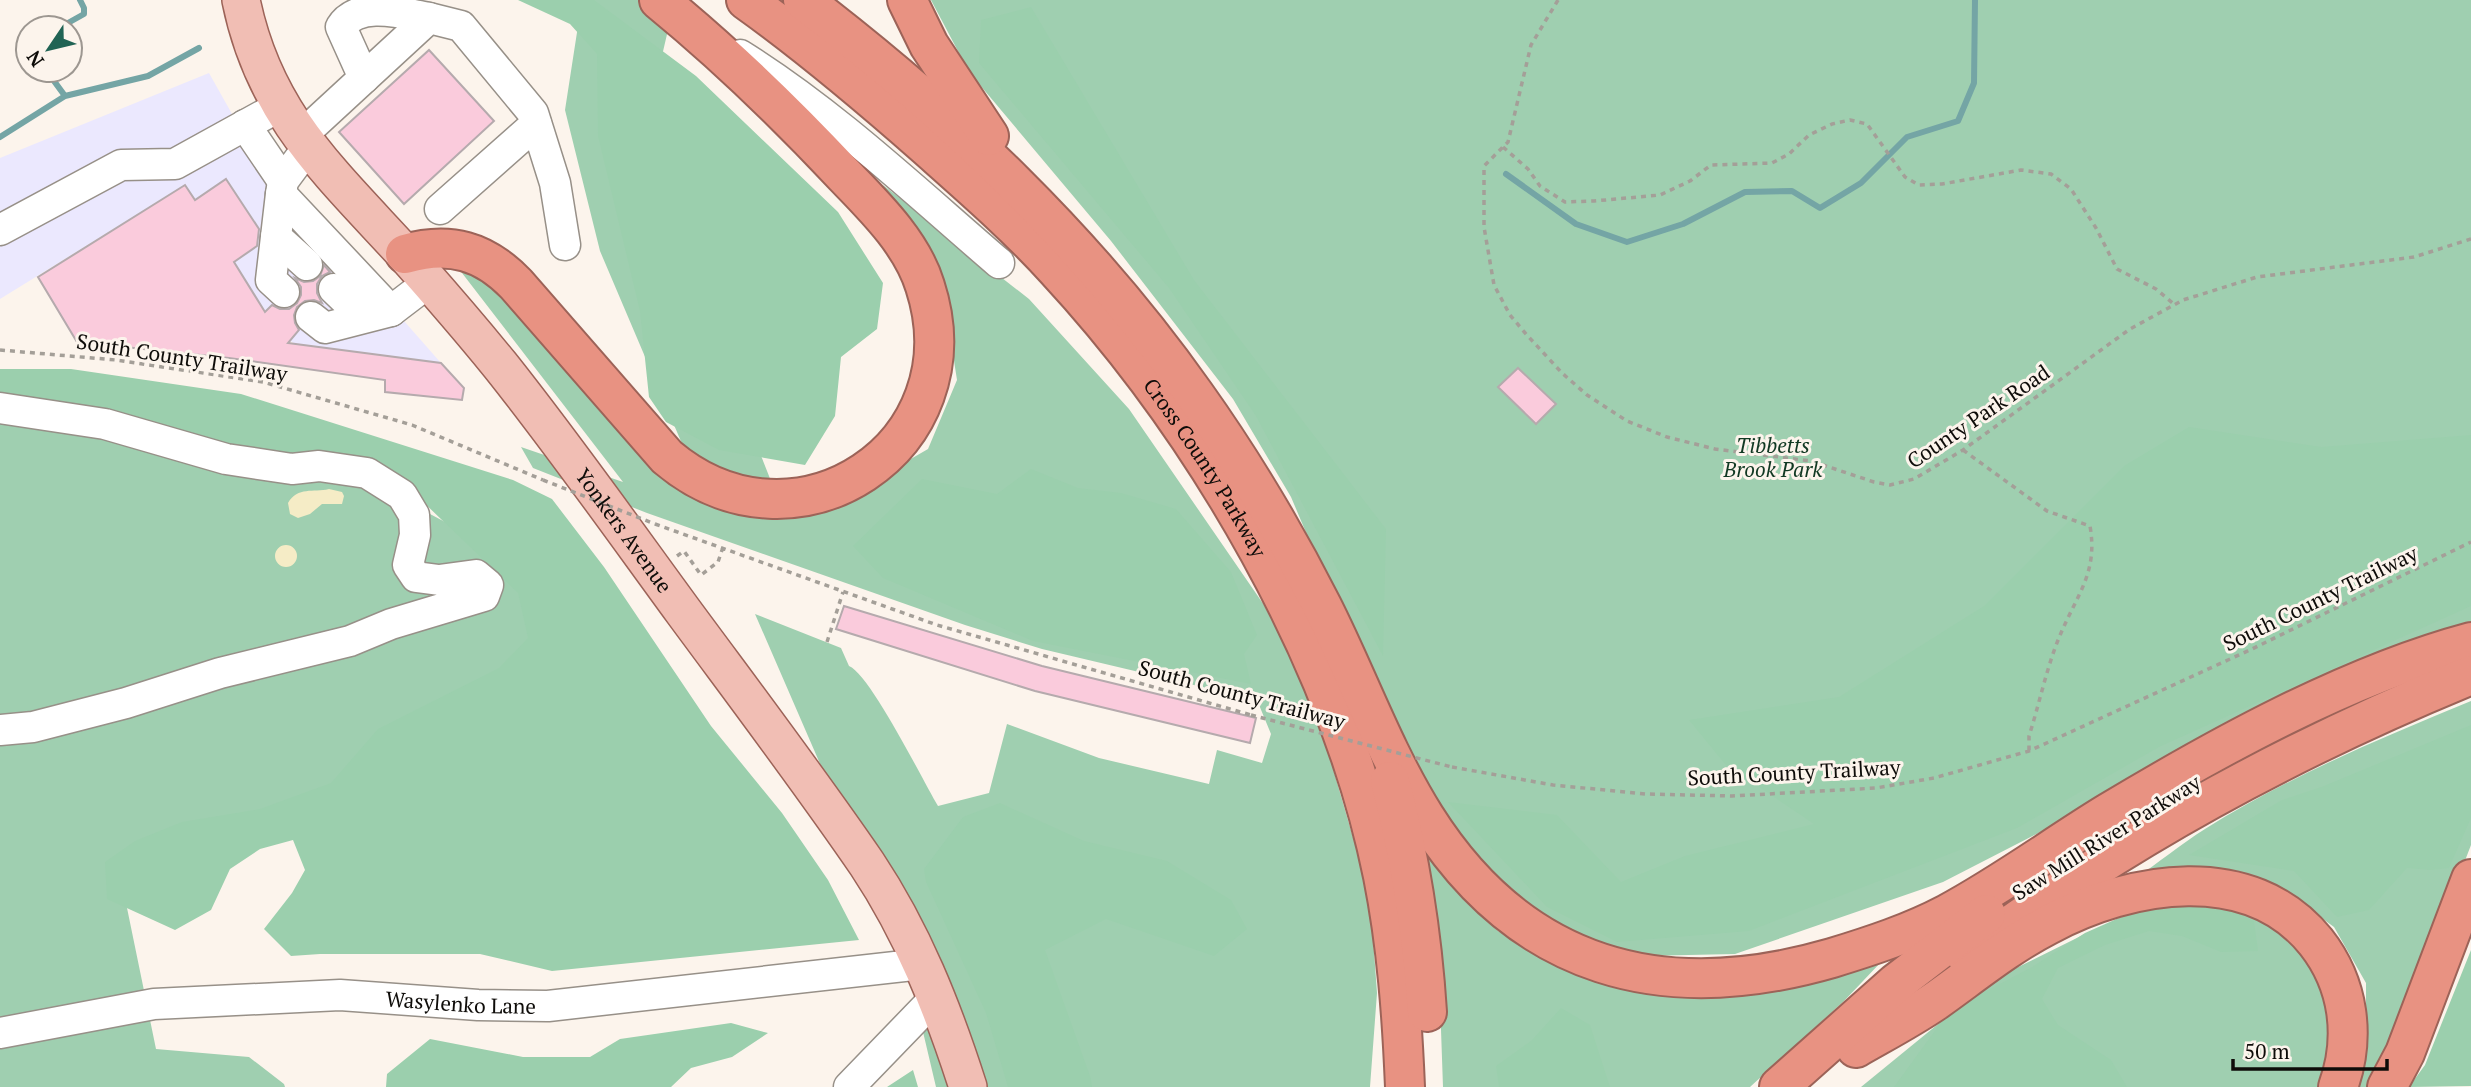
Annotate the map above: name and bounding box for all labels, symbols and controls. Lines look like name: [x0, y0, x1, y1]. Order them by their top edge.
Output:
north arrow: [14, 14, 84, 84]
text: N: [20, 45, 49, 72]
street label: South County Trailway: [75, 327, 290, 388]
street label: County Park Road: [1901, 358, 2055, 474]
street label: Cross County Parkway: [1137, 372, 1274, 562]
park label: Tibbetts Brook Park: [1723, 431, 1823, 483]
street label: Yonkers Avenue: [569, 462, 679, 598]
street label: South County Trailway: [2218, 539, 2422, 657]
street label: South County Trailway: [1136, 653, 1349, 735]
street label: South County Trailway: [1687, 752, 1901, 792]
street label: Saw Mill River Parkway: [2007, 768, 2206, 906]
street label: Wasylenko Lane: [385, 984, 536, 1020]
scale bar: [2233, 1028, 2387, 1072]
text: 50 m: [2244, 1037, 2290, 1065]

